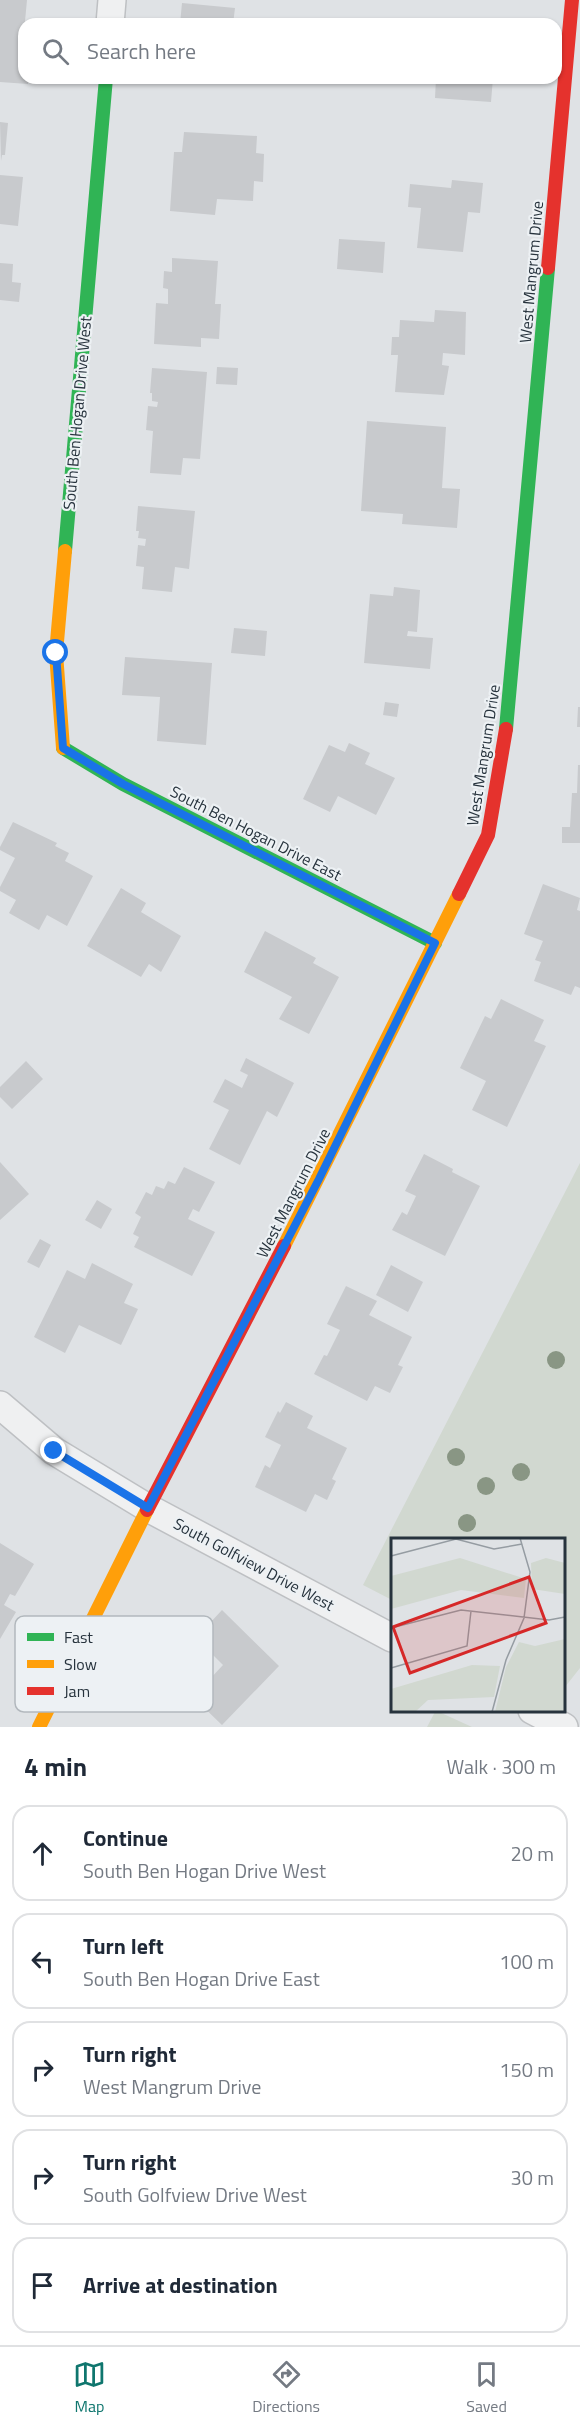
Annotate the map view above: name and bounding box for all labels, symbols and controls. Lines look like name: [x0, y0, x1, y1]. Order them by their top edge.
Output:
search box: [18, 18, 562, 84]
text: Search here: [87, 34, 196, 68]
icon: search: [39, 35, 72, 68]
street label: West Mangrum Drive: [513, 200, 549, 344]
street label: South Ben Hogan Drive West: [57, 315, 97, 511]
route start: [42, 639, 68, 665]
street label: West Mangrum Drive: [460, 683, 506, 827]
street label: South Ben Hogan Drive East: [166, 779, 346, 887]
street label: West Mangrum Drive: [250, 1124, 336, 1262]
route end: [40, 1437, 66, 1463]
street label: South Golfview Drive West: [169, 1511, 339, 1617]
inset map: [391, 1538, 565, 1712]
legend: [15, 1616, 213, 1712]
text: Fast: [64, 1625, 93, 1649]
text: Slow: [64, 1652, 97, 1676]
text: Jam: [64, 1679, 90, 1703]
text: 4 min: [24, 1747, 87, 1786]
text: Walk · 300 m: [447, 1751, 556, 1782]
text: Continue: [83, 1821, 168, 1855]
icon: ahead: [26, 1837, 59, 1870]
text: 20 m: [510, 1838, 554, 1869]
text: South Ben Hogan Drive West: [83, 1855, 326, 1886]
text: Turn left: [83, 1929, 164, 1963]
icon: left: [26, 1945, 59, 1978]
text: 100 m: [499, 1946, 554, 1977]
text: South Ben Hogan Drive East: [83, 1963, 320, 1994]
text: Turn right: [83, 2037, 177, 2071]
icon: right: [26, 2053, 59, 2086]
text: 150 m: [499, 2054, 554, 2085]
text: West Mangrum Drive: [83, 2071, 261, 2102]
text: Turn right: [83, 2145, 177, 2179]
icon: right: [26, 2161, 59, 2194]
text: 30 m: [510, 2162, 554, 2193]
text: South Golfview Drive West: [83, 2179, 307, 2210]
text: Arrive at destination: [83, 2268, 278, 2302]
icon: arrive: [26, 2269, 59, 2302]
tab: Map: [73, 2358, 106, 2418]
tab: Directions: [252, 2358, 320, 2418]
tab: Saved: [466, 2358, 507, 2418]

